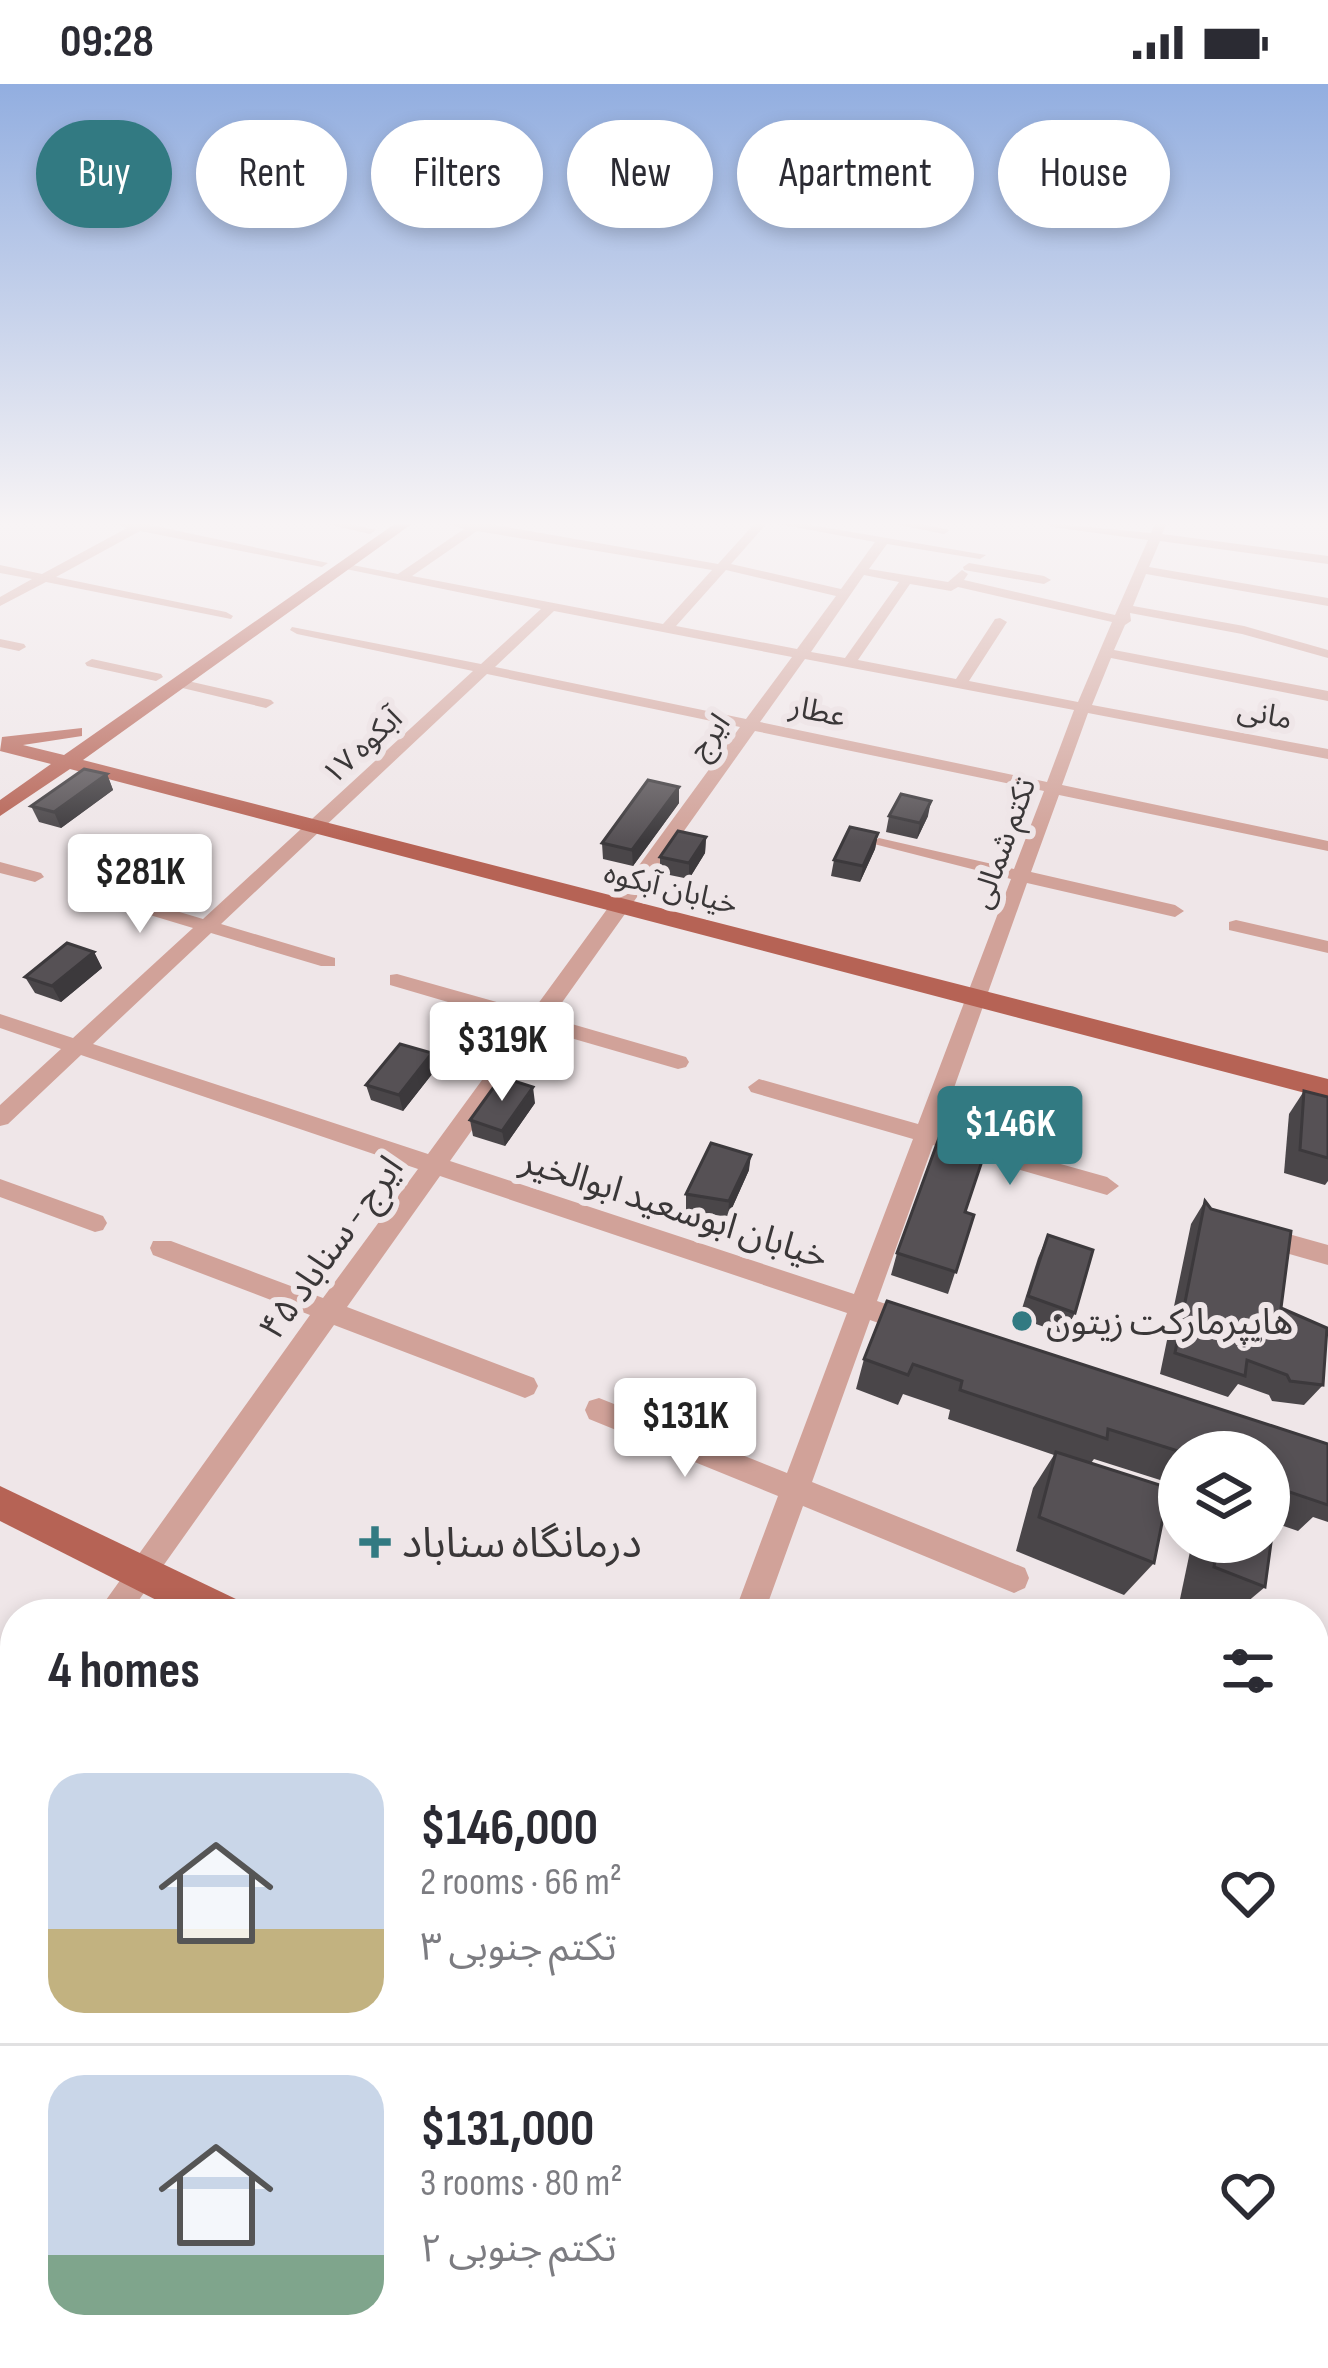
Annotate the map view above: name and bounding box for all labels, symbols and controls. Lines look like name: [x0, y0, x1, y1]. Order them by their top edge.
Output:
text: 09:28: [60, 15, 154, 70]
chip: Buy: [36, 120, 172, 228]
chip: Rent: [196, 120, 347, 228]
chip: Filters: [371, 120, 543, 228]
chip: New: [567, 120, 713, 228]
chip: Apartment: [737, 120, 974, 228]
chip: House: [998, 120, 1170, 228]
street label: عطار: [786, 688, 849, 735]
street label: مانی: [1235, 692, 1295, 738]
street label: آبکوه ۱۷: [315, 700, 411, 793]
street label: ایرج: [681, 707, 741, 768]
street label: تکتم شمالی: [964, 773, 1048, 915]
pin: $281K: [56, 834, 224, 936]
text: $281K: [95, 849, 185, 896]
street label: خیابان آبکوه: [600, 855, 741, 923]
pin: $319K: [418, 1002, 586, 1104]
text: $319K: [457, 1017, 547, 1064]
pin: $146K: [926, 1086, 1094, 1188]
text: $146K: [964, 1101, 1056, 1148]
street label: خیابان ابوسعید ابوالخیر: [514, 1139, 833, 1279]
street label: ایرج - سناباد ۴۵: [251, 1148, 415, 1350]
place label: هایپرمارکت زیتون: [1046, 1302, 1293, 1345]
marker: هایپرمارکت زیتون: [1009, 1308, 1035, 1334]
pin: $131K: [601, 1378, 769, 1480]
text: $131K: [641, 1393, 729, 1440]
map controls: [1158, 1431, 1290, 1563]
button: layers: [1158, 1431, 1290, 1563]
place label: درمانگاه سناباد: [402, 1519, 642, 1570]
marker: درمانگاه سناباد: [359, 1526, 391, 1558]
icon: filters: [1215, 1638, 1281, 1704]
text: 4 homes: [48, 1641, 200, 1702]
text: $146,000: [420, 1798, 598, 1859]
icon: home: [144, 1821, 288, 1965]
text: 2 rooms · 66 m²: [420, 1859, 622, 1906]
icon: heart: [1215, 1860, 1281, 1926]
text: تکتم جنوبی ۳: [420, 1925, 617, 1972]
text: $131,000: [420, 2099, 594, 2160]
icon: home: [144, 2123, 288, 2267]
text: 3 rooms · 80 m²: [420, 2160, 623, 2207]
icon: heart: [1215, 2162, 1281, 2228]
text: تکتم جنوبی ۲: [420, 2226, 617, 2273]

